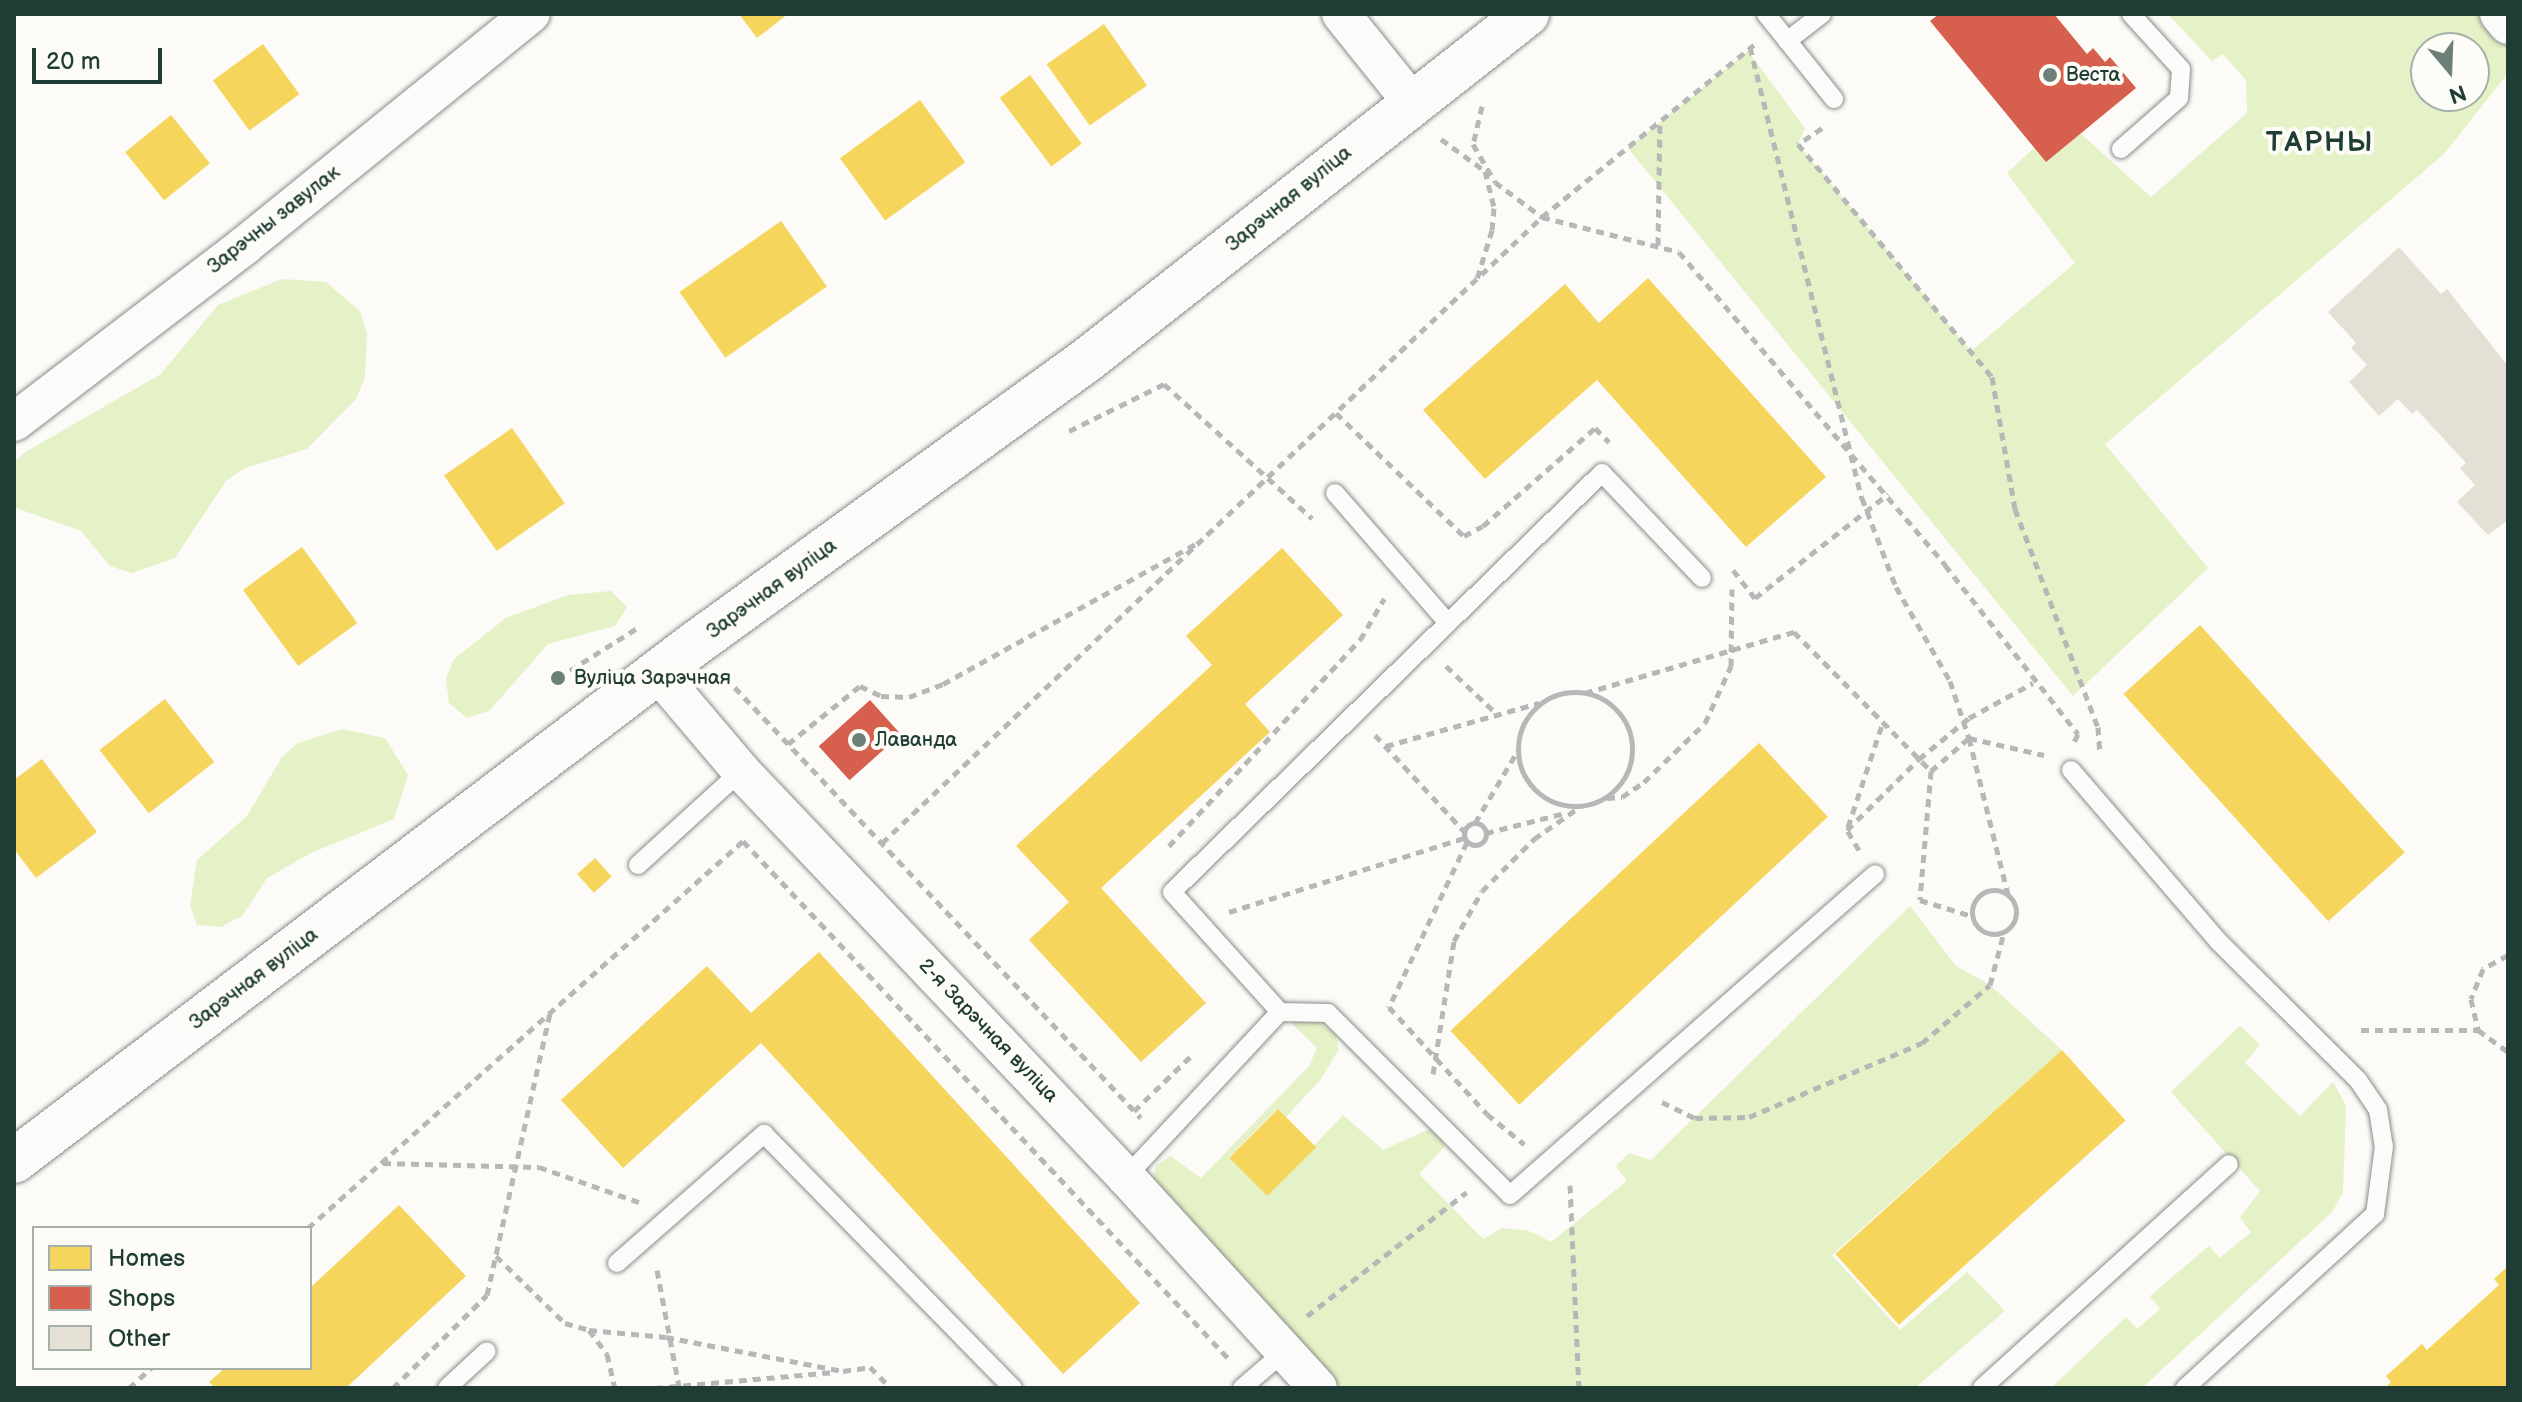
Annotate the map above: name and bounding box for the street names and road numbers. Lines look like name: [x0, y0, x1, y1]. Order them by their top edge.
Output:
street label: Зарэчная вуліца: [1221, 141, 1357, 257]
street label: Зарэчны завулак: [203, 161, 345, 279]
street label: Зарэчная вуліца: [702, 534, 842, 644]
street label: Зарэчная вуліца: [185, 923, 323, 1035]
street label: 2-я Зарэчная вуліца: [913, 954, 1063, 1108]

